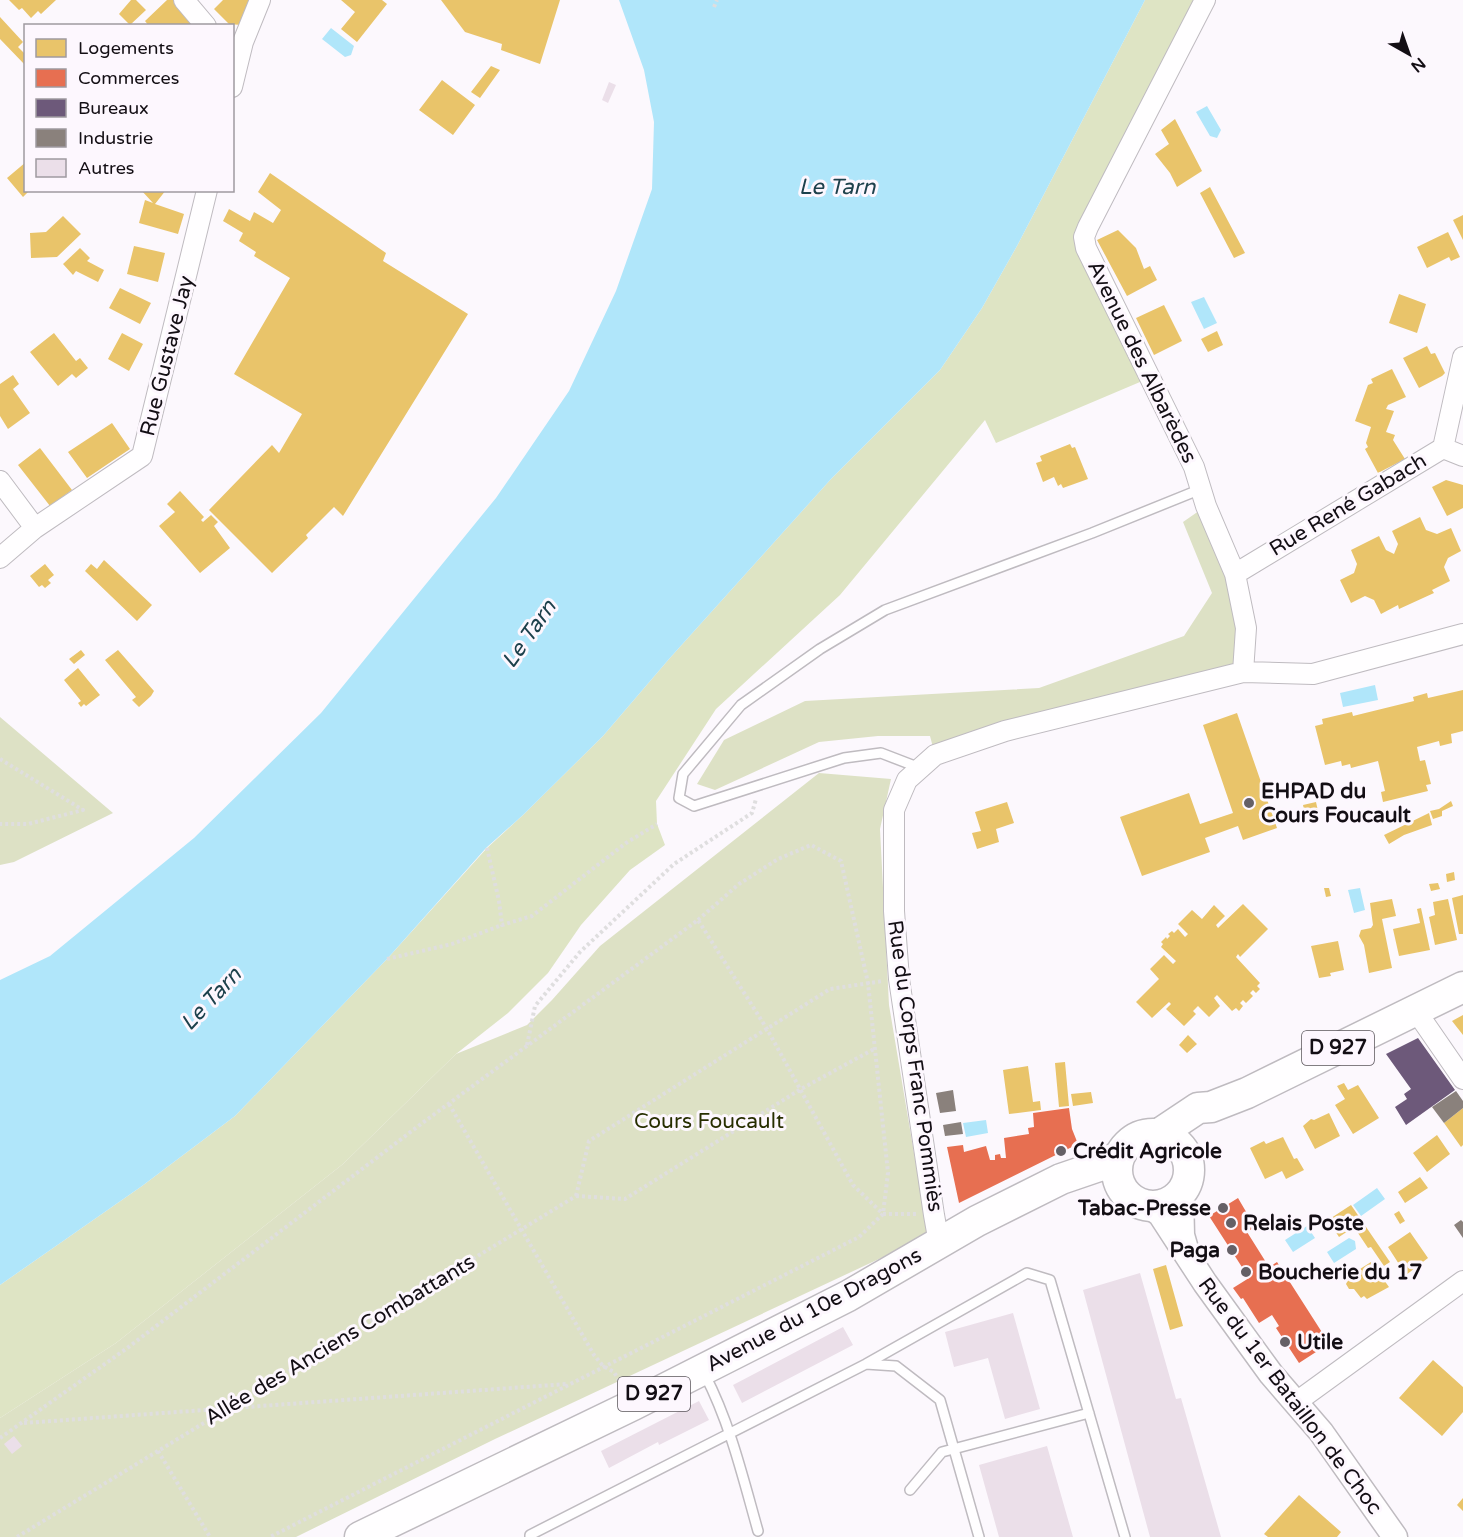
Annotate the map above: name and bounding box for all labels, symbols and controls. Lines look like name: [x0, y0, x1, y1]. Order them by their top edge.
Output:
legend: [24, 24, 234, 192]
north arrow: [1379, 24, 1439, 84]
text: Logements: [78, 37, 174, 59]
text: N: [1407, 53, 1429, 77]
text: Commerces: [78, 67, 179, 89]
text: Bureaux: [78, 97, 149, 119]
text: Industrie: [78, 127, 153, 149]
text: Autres: [78, 157, 134, 179]
water label: Le Tarn: [799, 174, 876, 200]
street label: Avenue des Albarèdes: [1082, 257, 1202, 467]
street label: Rue Gustave Jay: [135, 273, 199, 439]
street label: Rue René Gabach: [1265, 448, 1431, 562]
water label: Le Tarn: [496, 595, 562, 673]
place label: EHPAD du Cours Foucault: [1261, 779, 1411, 828]
marker: EHPAD du Cours Foucault: [1242, 796, 1256, 810]
street label: Rue du Corps Franc Pommiès: [882, 919, 948, 1213]
water label: Le Tarn: [175, 962, 247, 1036]
road number: D 927: [1302, 1031, 1374, 1065]
park label: Cours Foucault: [634, 1109, 784, 1134]
place label: Crédit Agricole: [1073, 1139, 1222, 1164]
marker: Crédit Agricole: [1054, 1144, 1068, 1158]
place label: Tabac-Presse: [1077, 1196, 1211, 1221]
marker: Tabac-Presse: [1216, 1201, 1230, 1215]
place label: Relais Poste: [1243, 1211, 1364, 1236]
marker: Relais Poste: [1224, 1216, 1238, 1230]
place label: Paga: [1170, 1238, 1220, 1263]
street label: Avenue du 10e Dragons: [702, 1243, 926, 1377]
marker: Paga: [1225, 1243, 1239, 1257]
street label: Allée des Anciens Combattants: [201, 1249, 479, 1431]
place label: Boucherie du 17: [1258, 1260, 1422, 1285]
marker: Boucherie du 17: [1239, 1265, 1253, 1279]
street label: Rue du 1er Bataillon de Choc: [1193, 1273, 1387, 1519]
place label: Utile: [1297, 1330, 1343, 1355]
marker: Utile: [1278, 1335, 1292, 1349]
road number: D 927: [618, 1377, 690, 1411]

